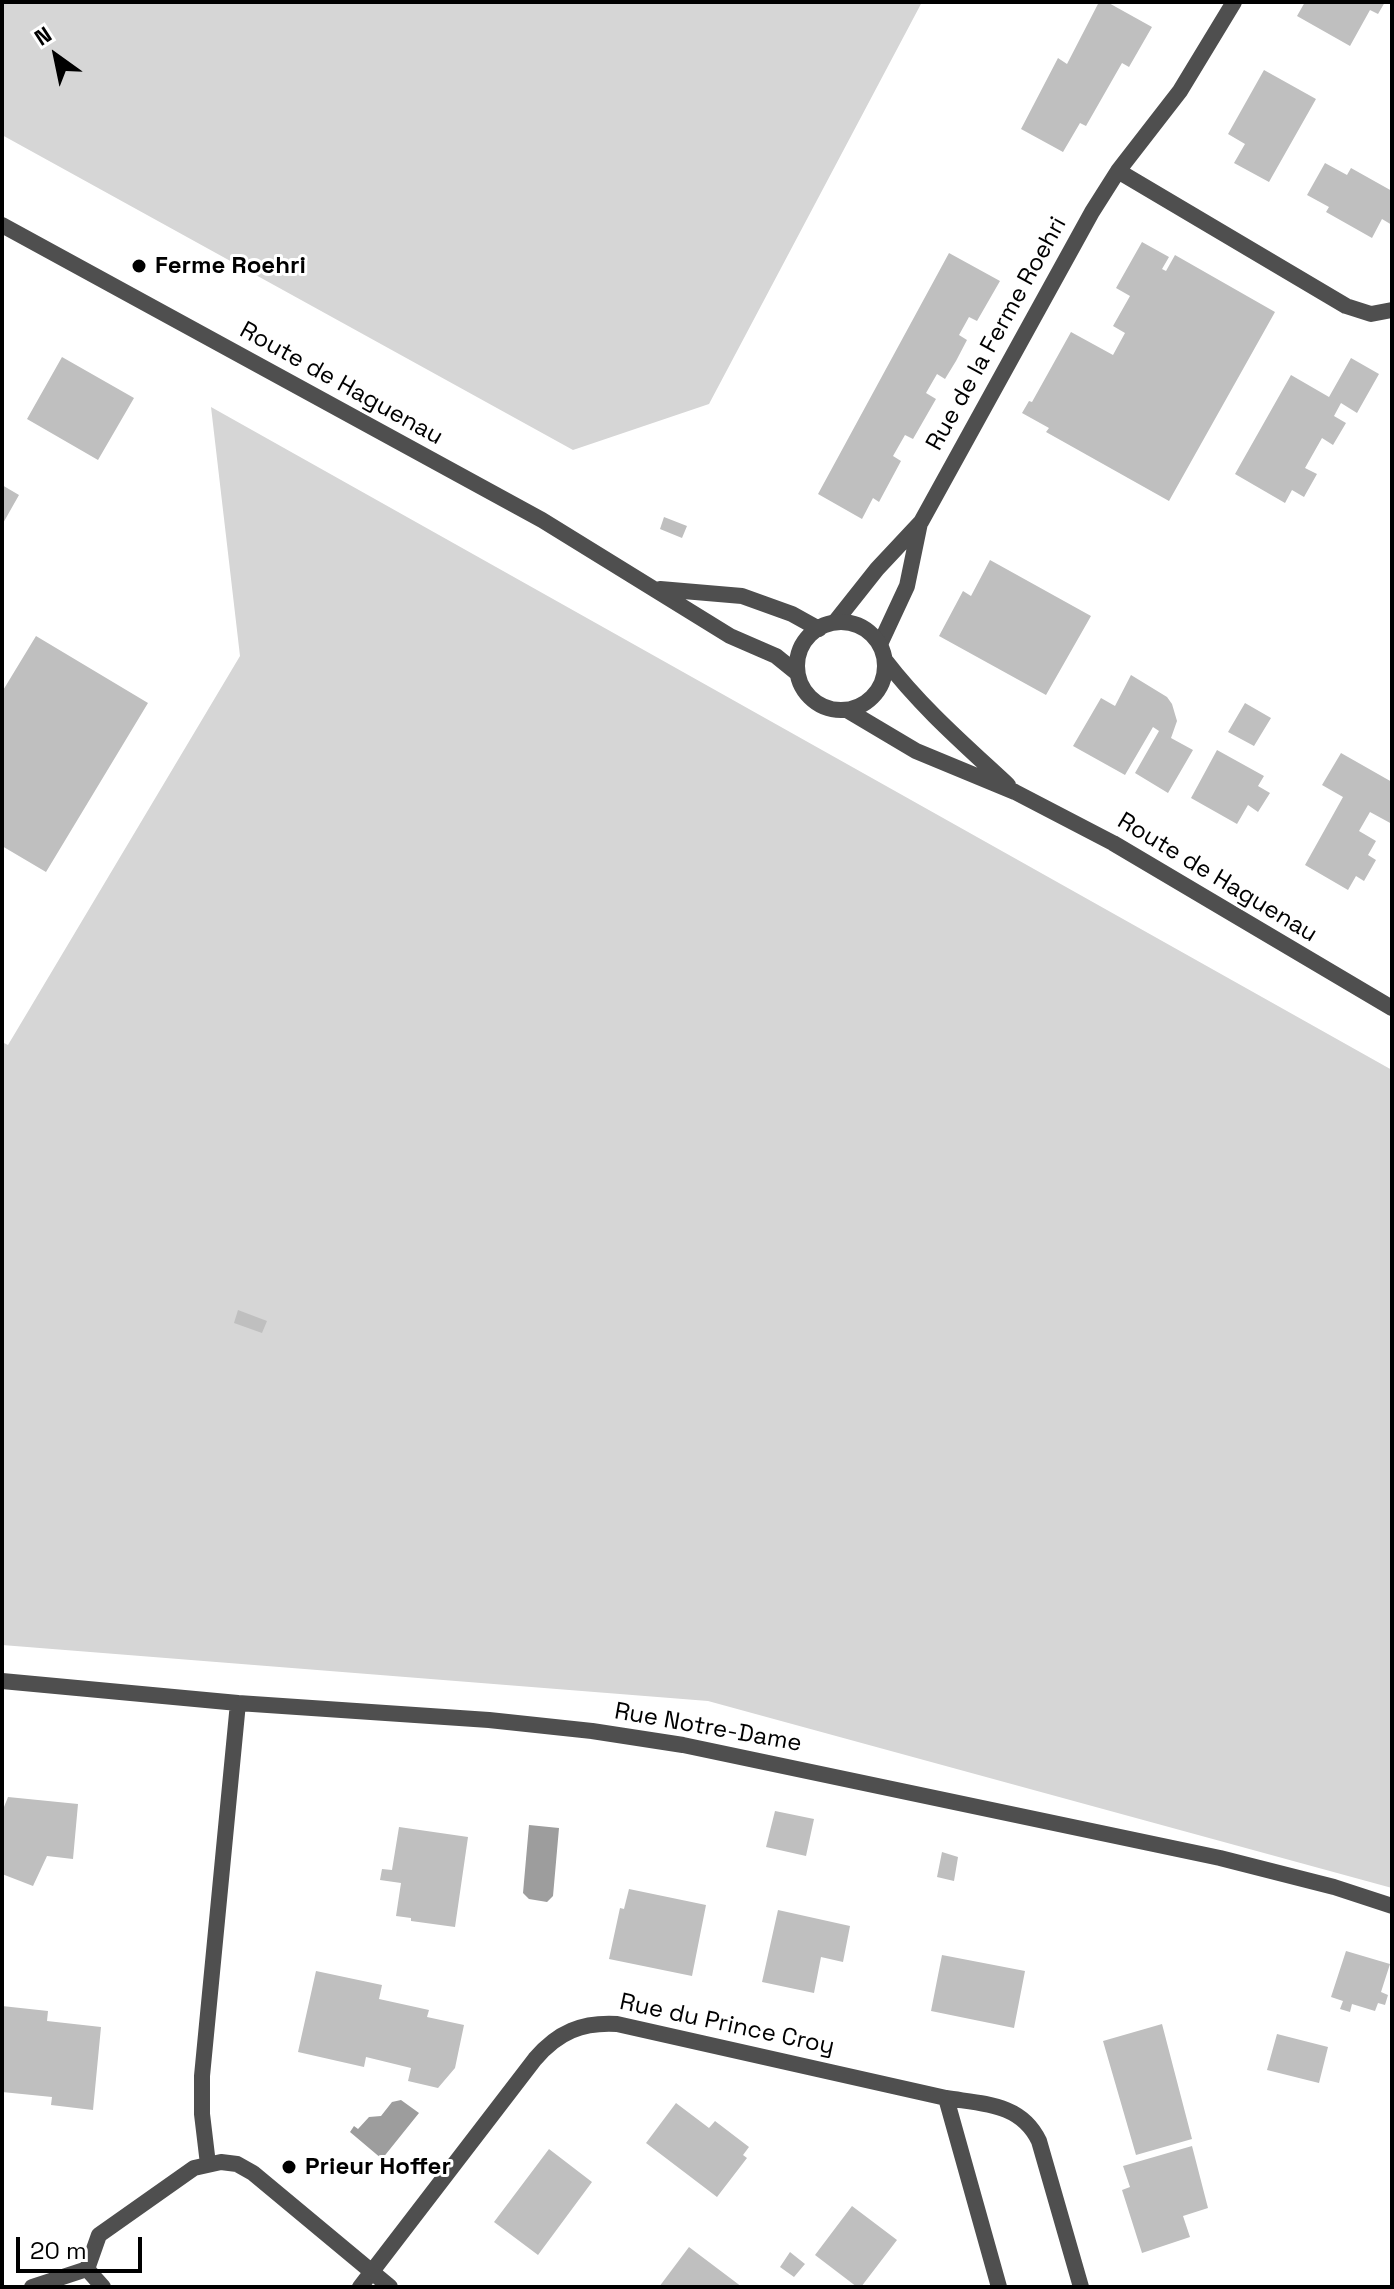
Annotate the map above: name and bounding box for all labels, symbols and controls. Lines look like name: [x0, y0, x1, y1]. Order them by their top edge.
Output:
north arrow: [16, 16, 96, 96]
text: N: [29, 20, 57, 52]
street label: Rue de la Ferme Roehri: [921, 212, 1073, 456]
place label: Ferme Roehri: [155, 252, 306, 280]
marker: Ferme Roehri: [130, 257, 148, 275]
street label: Route de Haguenau: [234, 316, 448, 452]
street label: Route de Haguenau: [1112, 807, 1322, 949]
street label: Rue Notre-Dame: [612, 1697, 804, 1759]
street label: Rue du Prince Croy: [617, 1988, 837, 2062]
place label: Prieur Hoffer: [305, 2153, 451, 2181]
marker: Prieur Hoffer: [280, 2158, 298, 2176]
scale bar: [20, 2221, 146, 2271]
text: 20 m: [30, 2235, 87, 2266]

